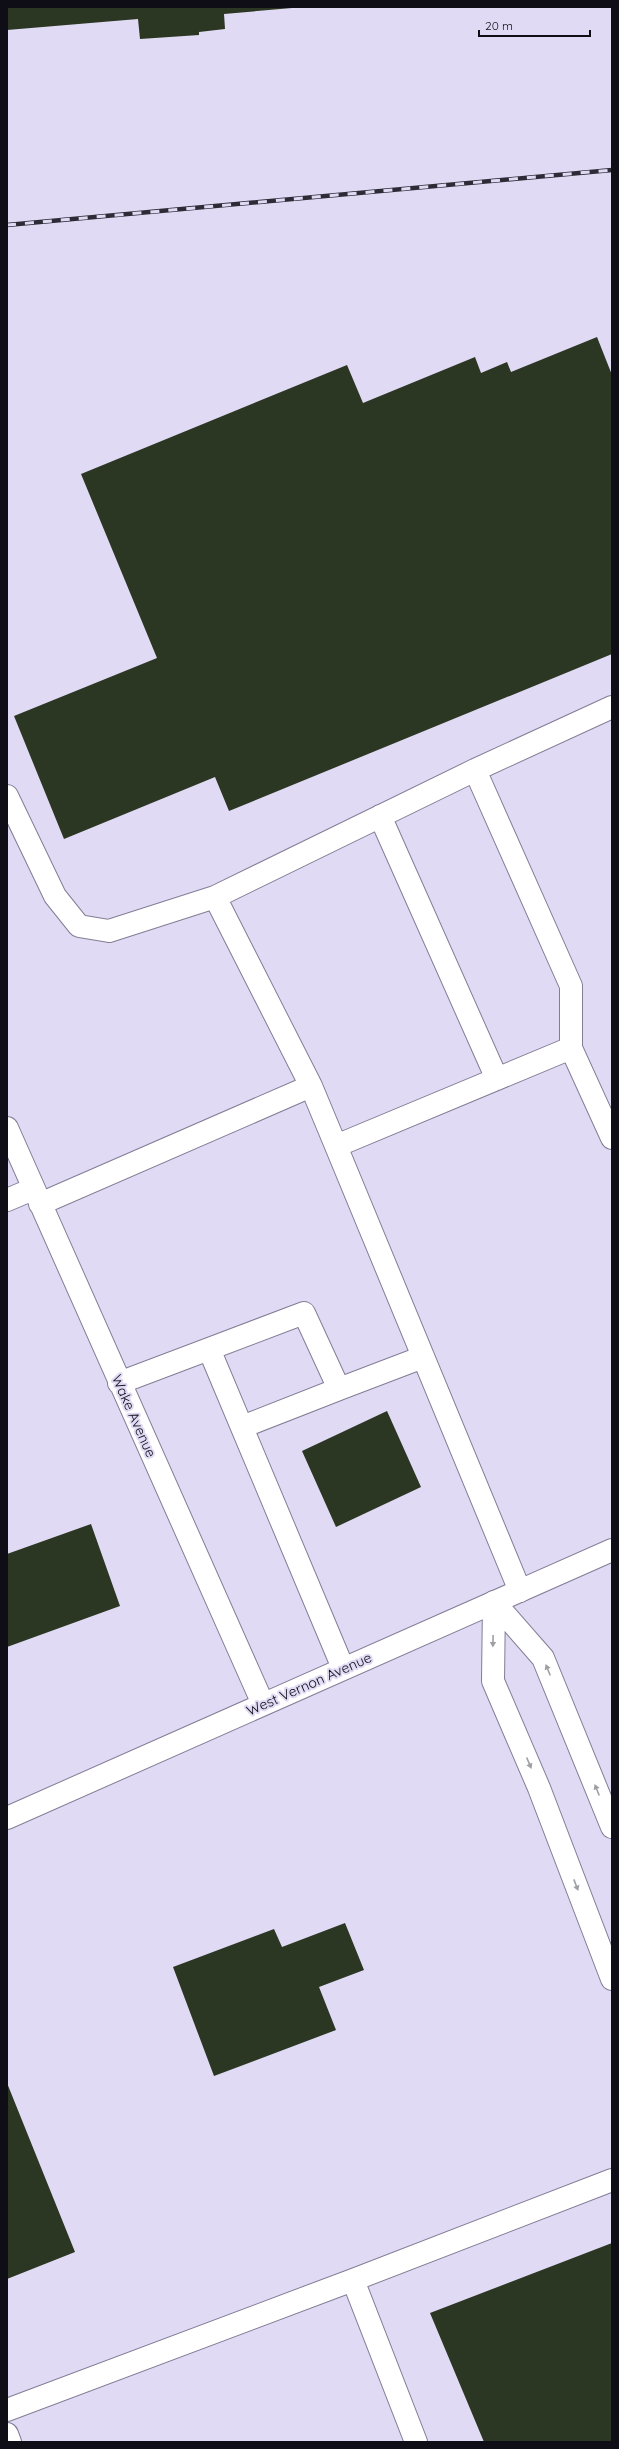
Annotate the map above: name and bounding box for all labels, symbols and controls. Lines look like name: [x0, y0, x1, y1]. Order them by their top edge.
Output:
scale bar: [479, 12, 590, 38]
text: 20 m: [485, 18, 513, 33]
street label: Wake Avenue: [108, 1372, 160, 1460]
one-way arrow: [490, 1635, 496, 1648]
street label: West Vernon Avenue: [244, 1648, 374, 1720]
one-way arrow: [545, 1664, 551, 1676]
one-way arrow: [526, 1758, 532, 1769]
one-way arrow: [594, 1784, 600, 1796]
one-way arrow: [574, 1879, 580, 1891]

